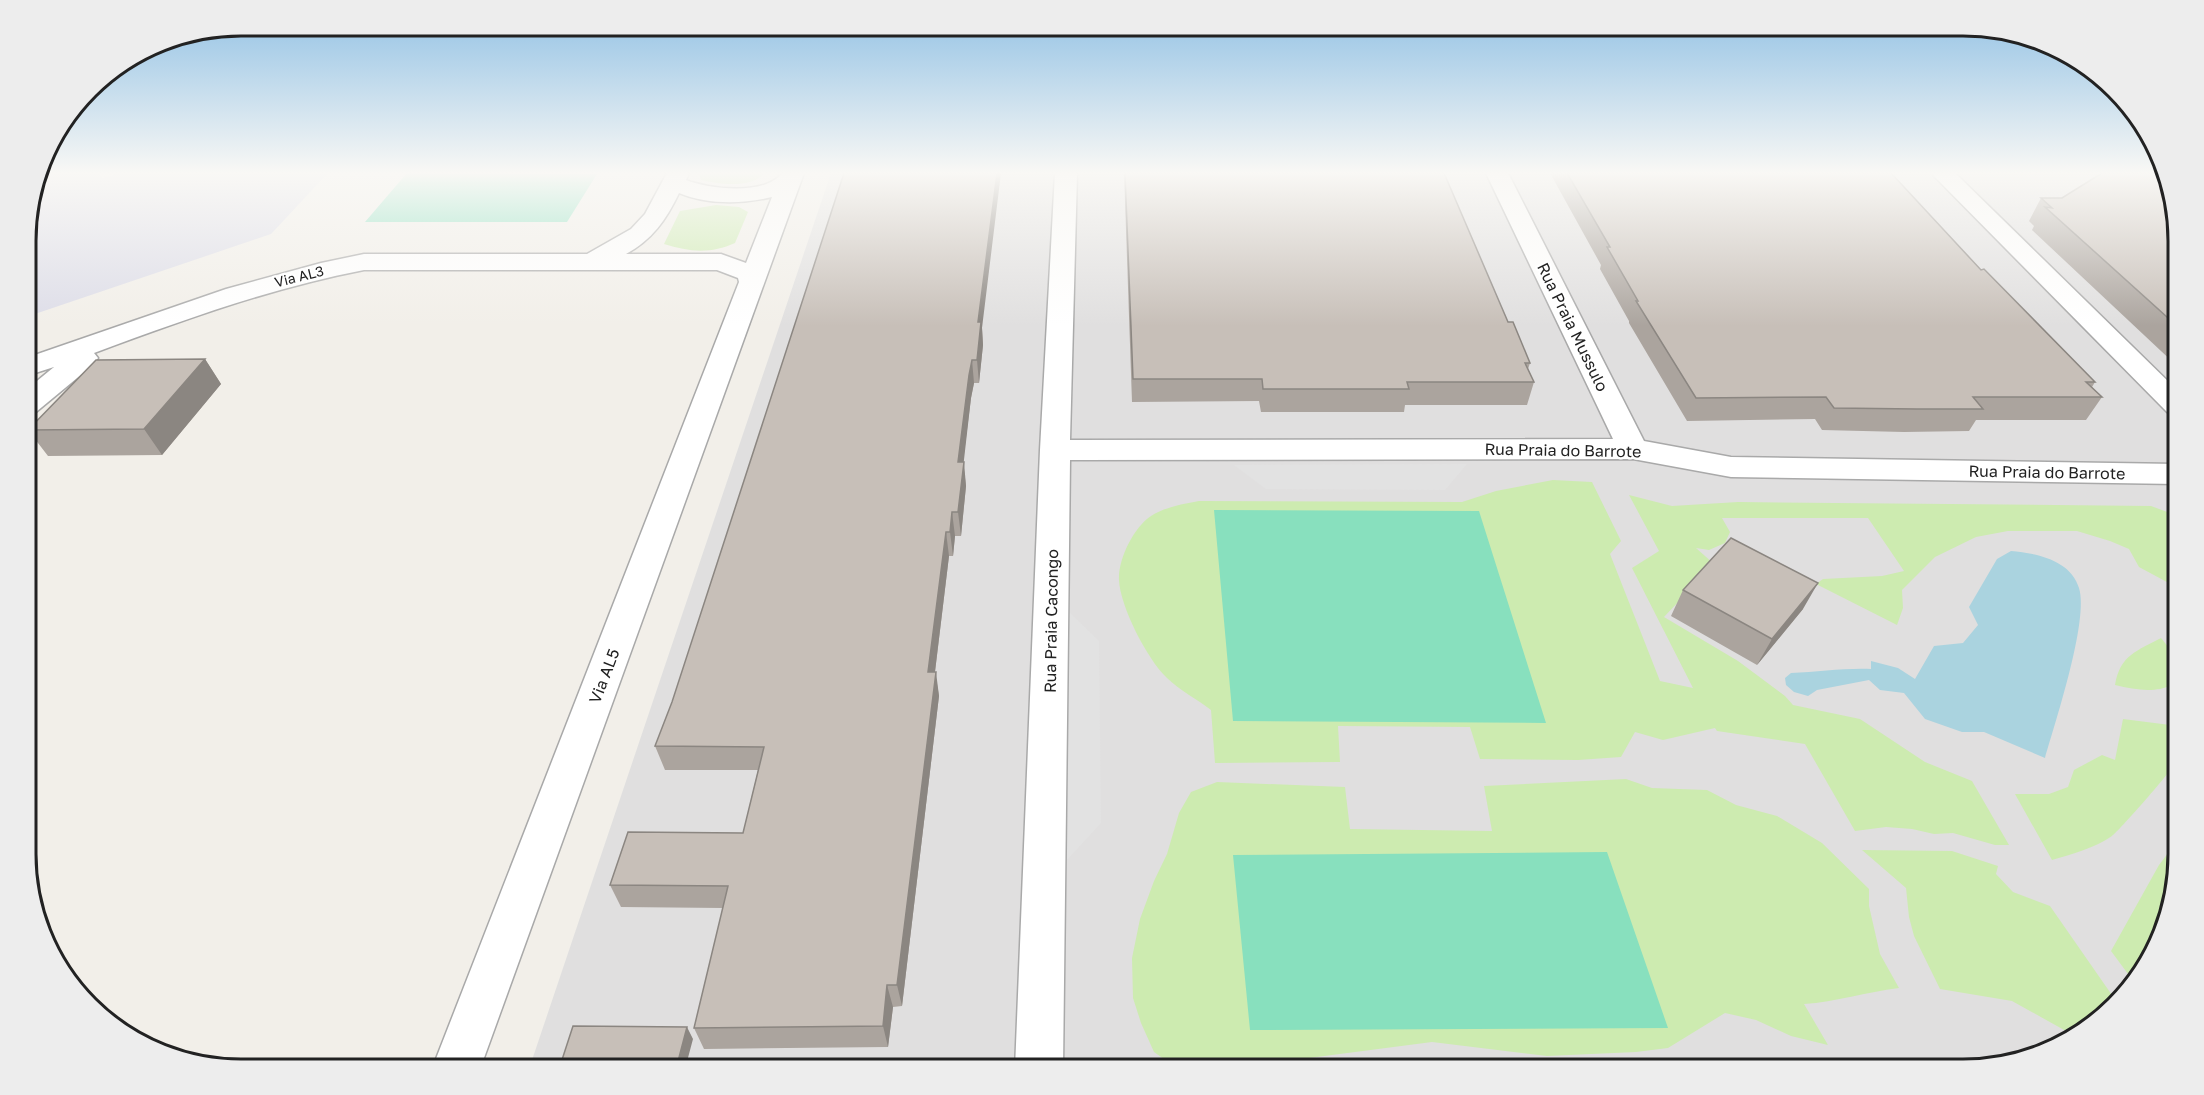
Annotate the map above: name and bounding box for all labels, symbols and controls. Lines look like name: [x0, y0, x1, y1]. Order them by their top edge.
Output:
street label: Rua Praia Mussulo: [1533, 259, 1613, 395]
street label: Via AL3: [273, 262, 325, 290]
street label: Rua Praia do Barrote: [1484, 439, 1642, 461]
street label: Rua Praia do Barrote: [1968, 461, 2126, 483]
street label: Rua Praia Cacongo: [1040, 549, 1062, 693]
street label: Via AL5: [584, 646, 624, 706]

